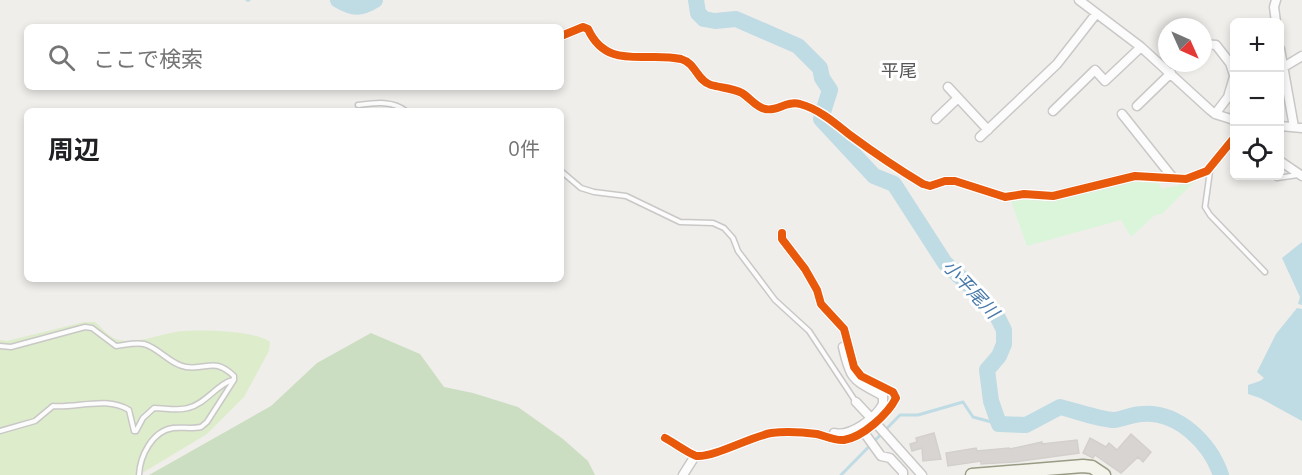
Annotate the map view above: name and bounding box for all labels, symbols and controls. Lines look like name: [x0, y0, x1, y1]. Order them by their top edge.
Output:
north arrow: [1158, 18, 1212, 72]
map controls: [1230, 18, 1284, 180]
button: +: [1230, 18, 1284, 72]
search box: [24, 24, 564, 90]
icon: search: [45, 41, 78, 74]
text: ここで検索: [93, 44, 203, 73]
district label: 平尾: [881, 59, 917, 82]
button: −: [1230, 72, 1284, 126]
button: locate: [1230, 126, 1284, 180]
text: 周辺: [48, 132, 100, 166]
text: 0件: [508, 135, 540, 162]
water label: 小平尾川: [938, 255, 1005, 325]

